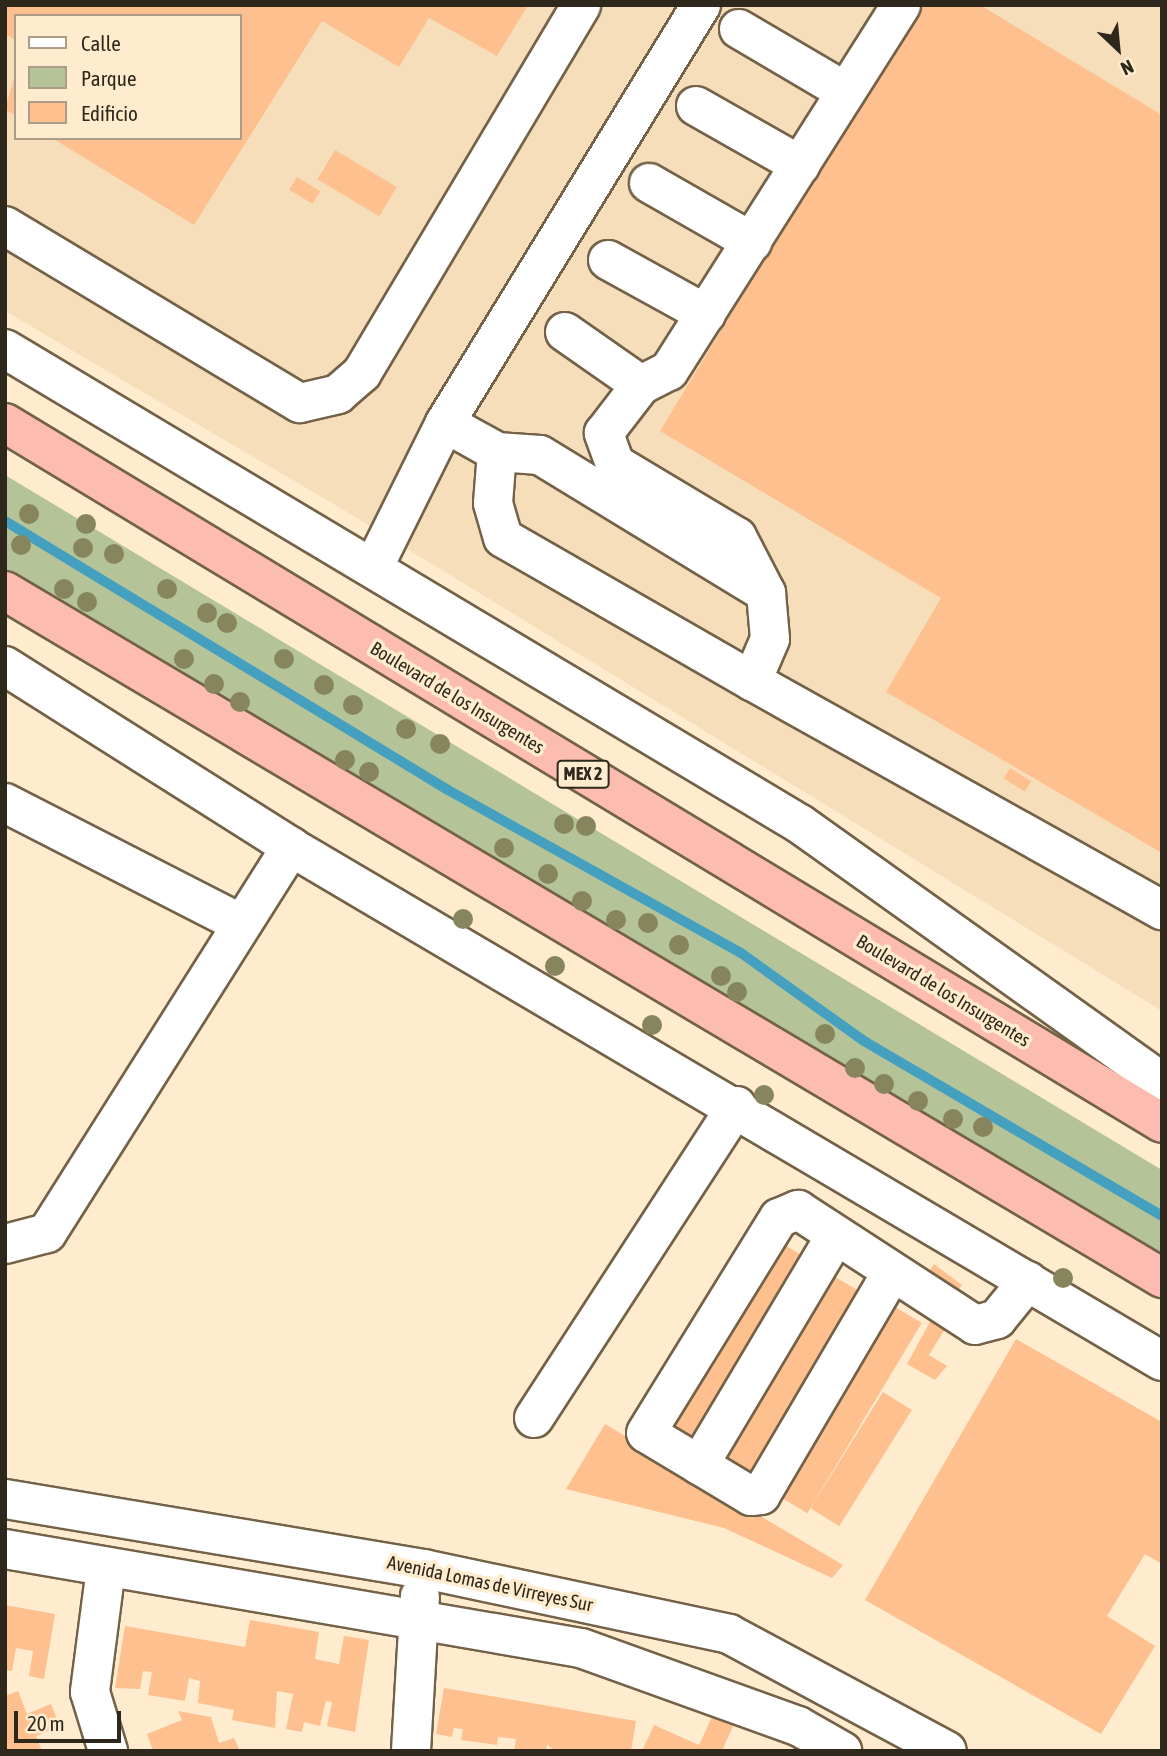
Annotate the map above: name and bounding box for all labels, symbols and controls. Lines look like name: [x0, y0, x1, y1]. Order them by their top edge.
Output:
legend: [14, 14, 242, 140]
north arrow: [1083, 14, 1153, 84]
text: Calle: [81, 31, 121, 55]
text: N: [1117, 56, 1137, 80]
text: Parque: [81, 66, 136, 90]
text: Edificio: [81, 101, 138, 125]
street label: Boulevard de los Insurgentes: [366, 637, 548, 759]
road number: MEX 2: [555, 760, 611, 788]
street label: Boulevard de los Insurgentes: [852, 930, 1034, 1052]
street label: Avenida Lomas de Virreyes Sur: [385, 1551, 595, 1617]
scale bar: [18, 1696, 124, 1740]
text: 20 m: [27, 1711, 65, 1735]

